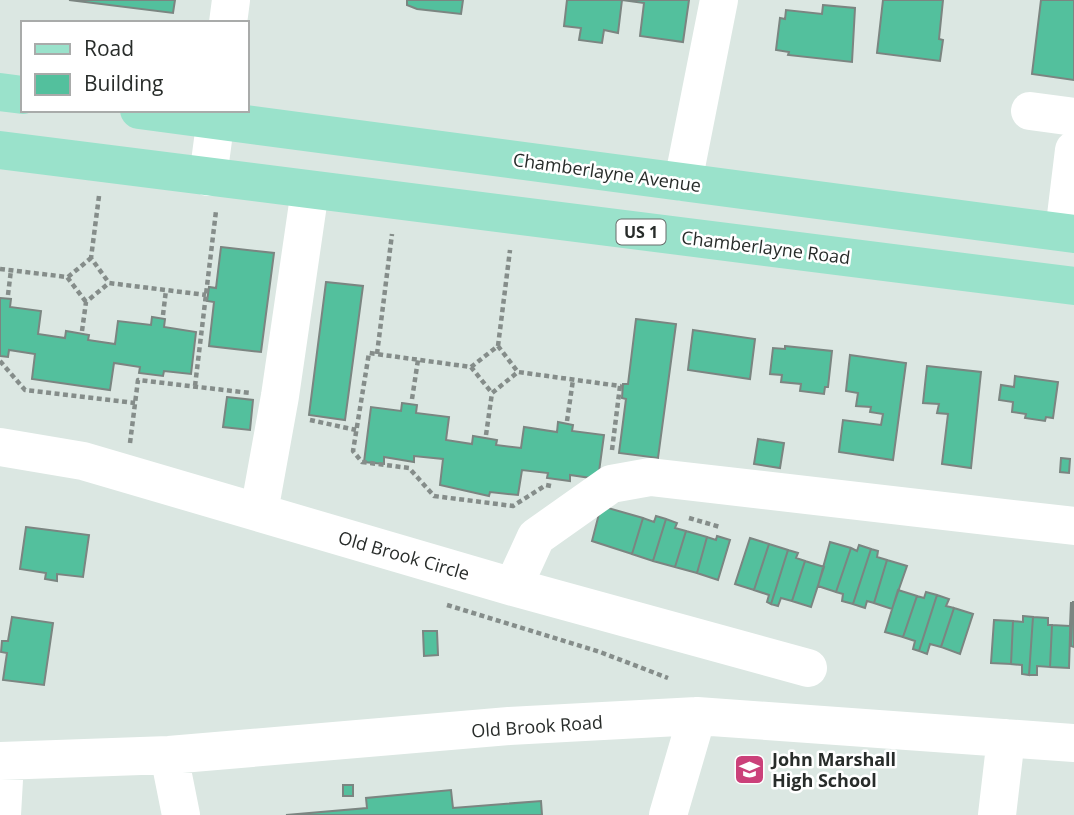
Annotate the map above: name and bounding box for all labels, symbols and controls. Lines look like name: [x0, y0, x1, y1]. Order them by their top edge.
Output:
legend: [21, 21, 248, 112]
text: Road: [84, 34, 134, 62]
text: Building: [84, 69, 163, 97]
street label: Chamberlayne Avenue: [511, 147, 703, 197]
road number: US 1: [616, 220, 666, 244]
street label: Chamberlayne Road: [680, 225, 852, 269]
street label: Old Brook Circle: [336, 525, 472, 585]
street label: Old Brook Road: [470, 709, 604, 743]
place label: John Marshall High School: [770, 747, 896, 792]
school or university icon: John Marshall High School: [732, 752, 766, 786]

